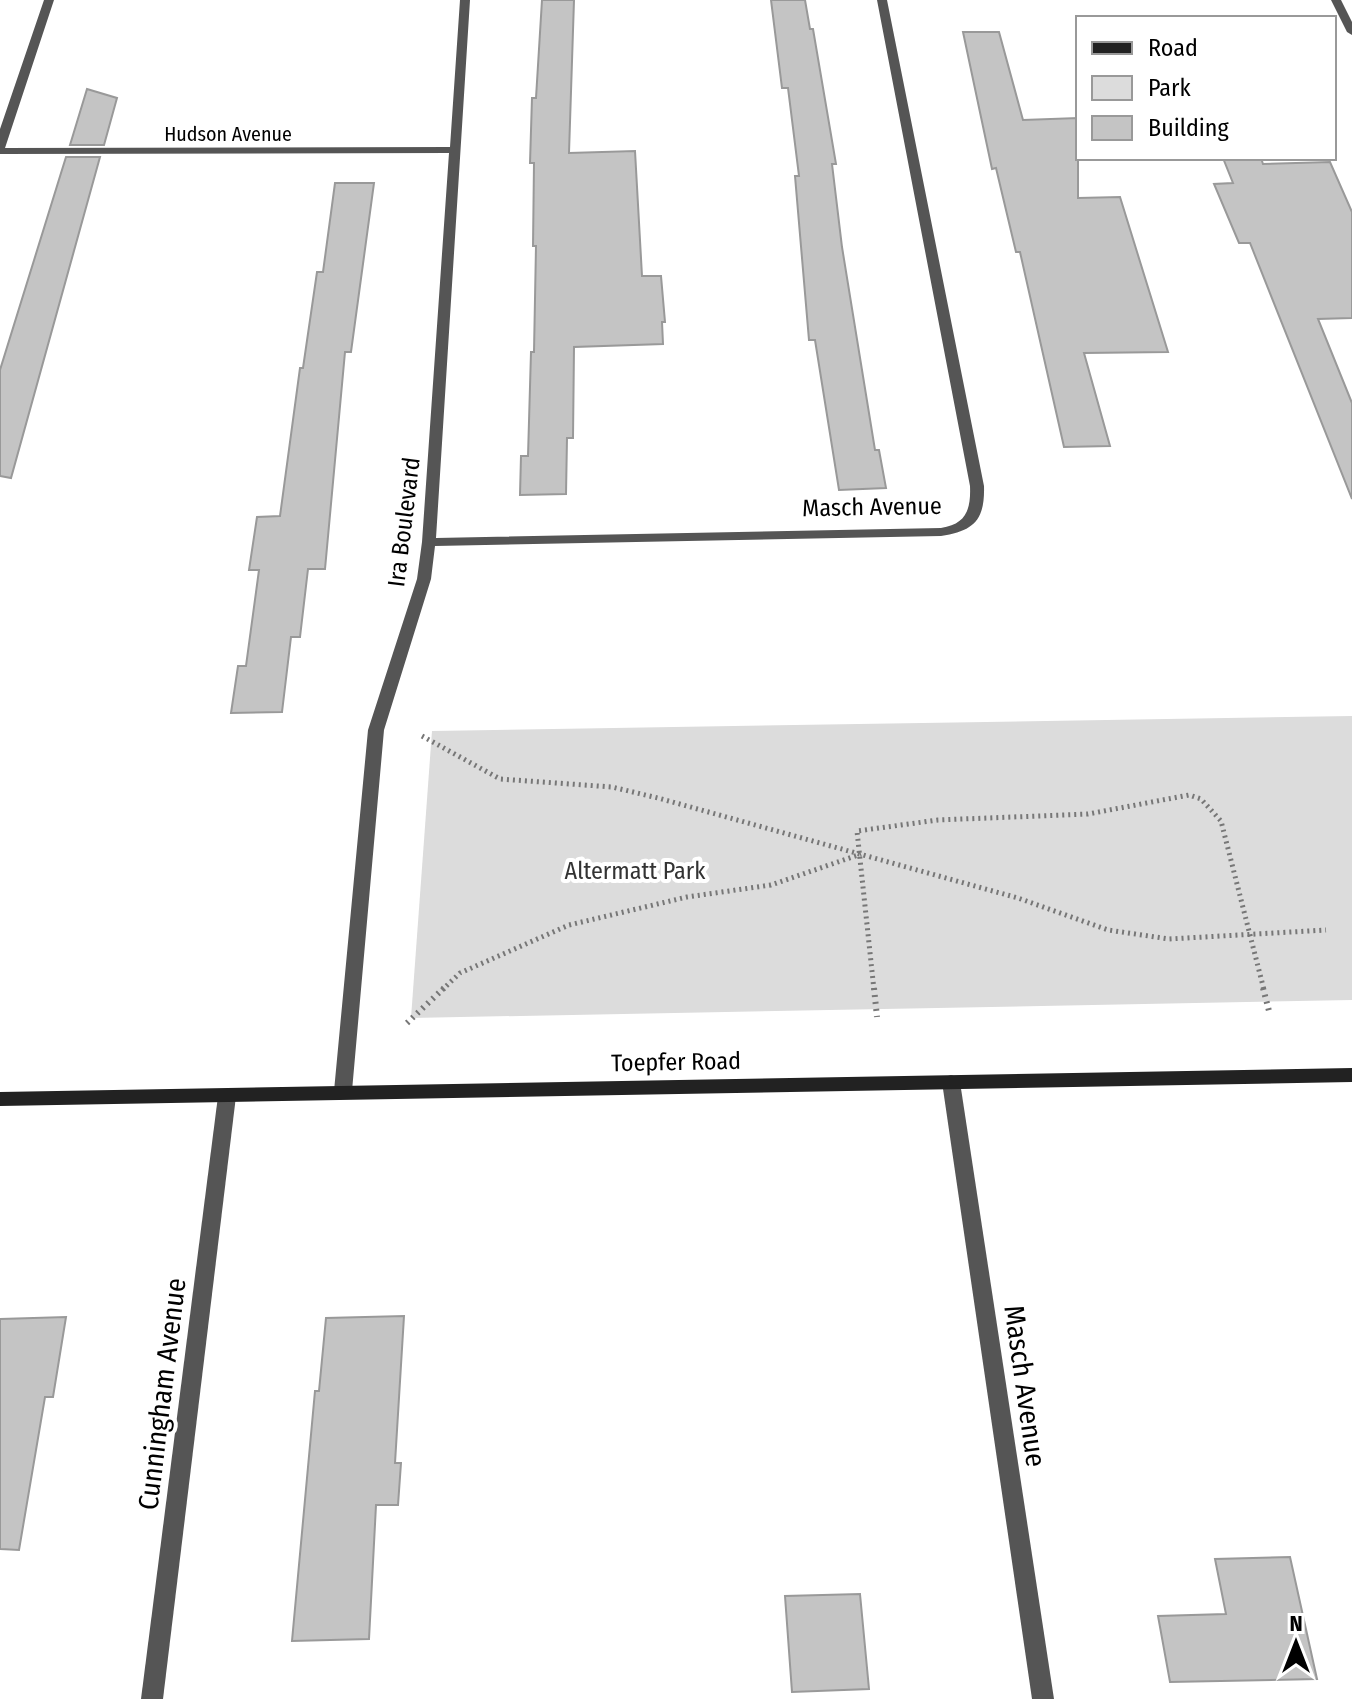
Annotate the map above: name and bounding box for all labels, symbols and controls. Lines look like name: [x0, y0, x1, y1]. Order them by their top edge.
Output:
legend: [1076, 16, 1336, 160]
text: Road: [1148, 34, 1198, 62]
text: Park: [1148, 74, 1191, 102]
text: Building: [1148, 114, 1230, 142]
street label: Hudson Avenue: [164, 122, 292, 146]
street label: Ira Boulevard: [382, 456, 426, 588]
street label: Masch Avenue: [802, 492, 942, 522]
park label: Altermatt Park: [565, 857, 706, 885]
street label: Toepfer Road: [611, 1047, 741, 1077]
street label: Cunningham Avenue: [131, 1276, 193, 1512]
street label: Masch Avenue: [997, 1303, 1053, 1469]
north arrow: [1256, 1603, 1336, 1683]
text: N: [1289, 1610, 1303, 1637]

